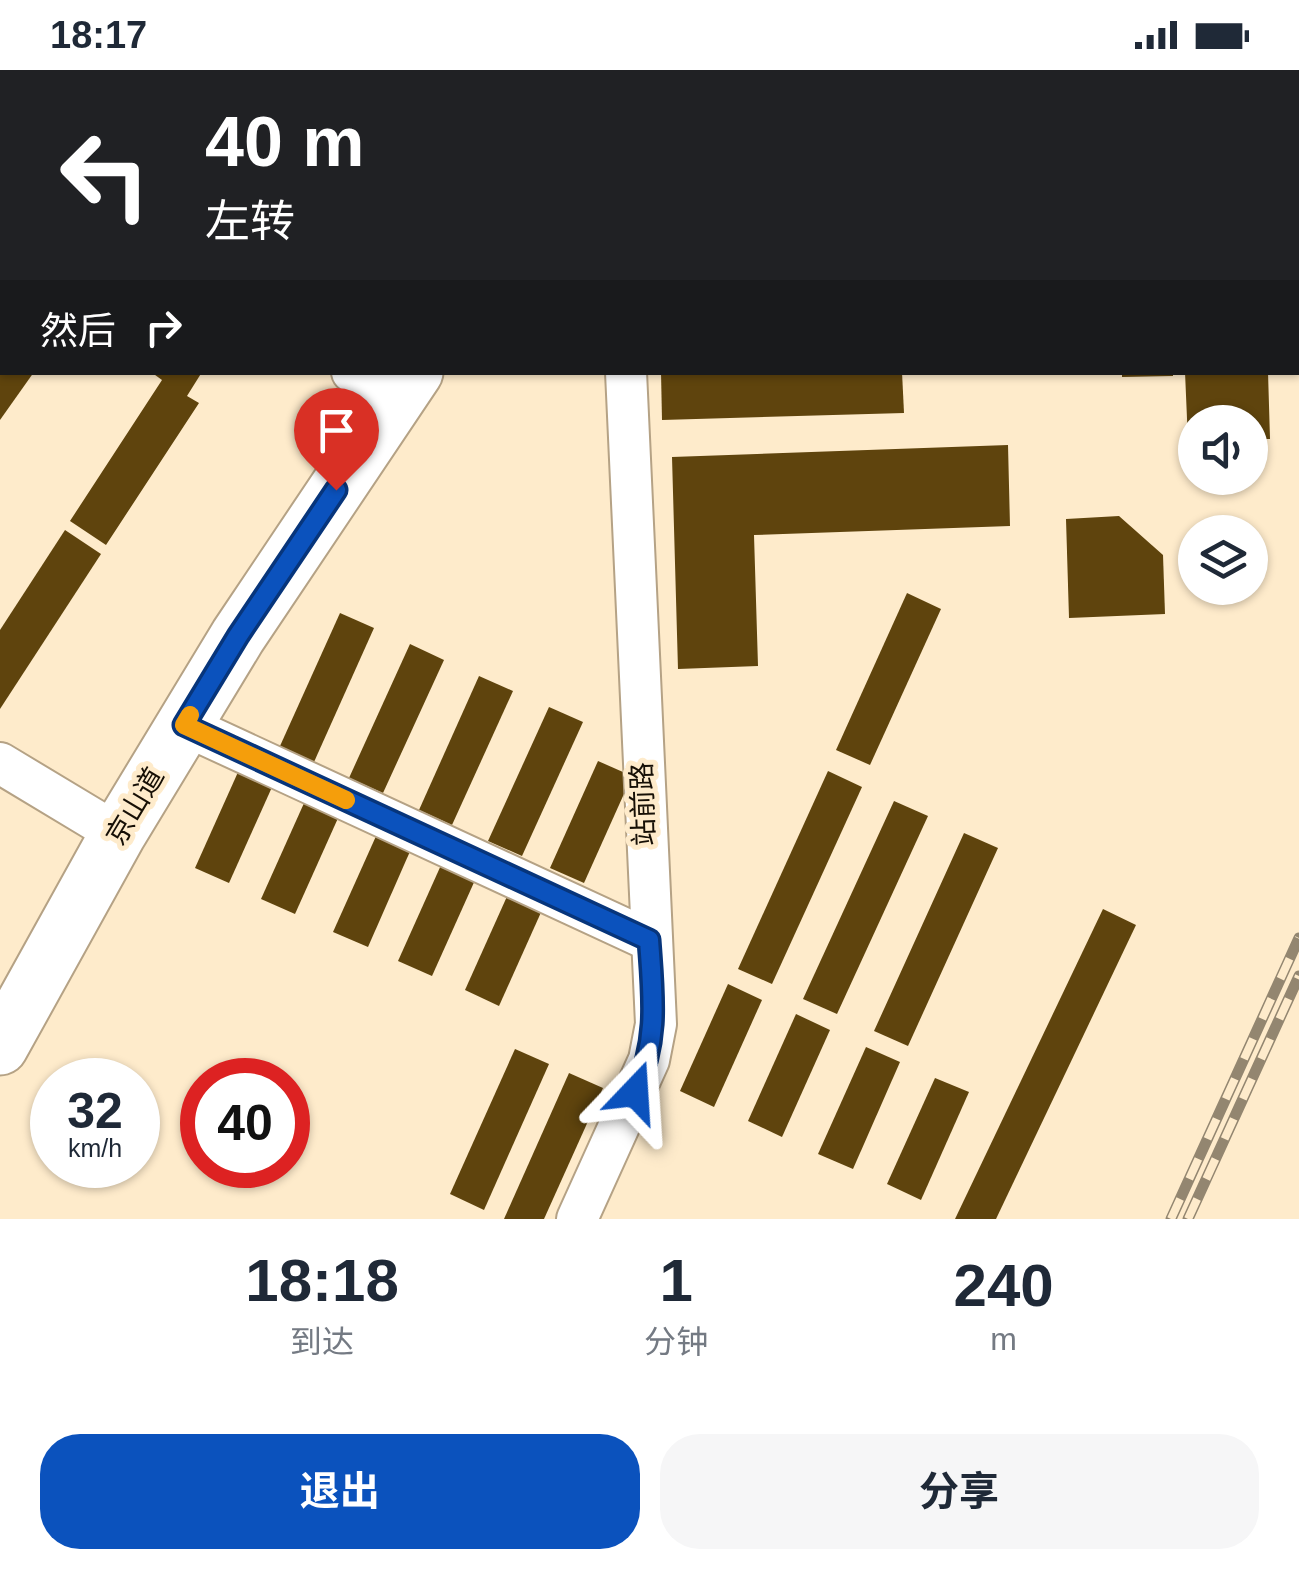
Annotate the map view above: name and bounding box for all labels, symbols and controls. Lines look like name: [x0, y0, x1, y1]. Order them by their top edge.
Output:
text: 18:17: [50, 14, 147, 56]
text: 40 m: [205, 103, 365, 181]
icon: left: [40, 110, 170, 240]
text: 左转: [205, 196, 295, 247]
icon: right: [136, 300, 191, 355]
text: 然后: [40, 310, 116, 352]
pin: [294, 388, 379, 491]
icon: arrive: [309, 403, 364, 458]
map controls: [1178, 405, 1268, 605]
button: sound: [1178, 405, 1268, 495]
button: layers: [1178, 515, 1268, 605]
street label: 站前路: [626, 761, 660, 847]
street label: 京山道: [100, 762, 170, 850]
position arrow: [583, 1040, 687, 1144]
speed limit sign: 40: [180, 1058, 310, 1188]
text: 32: [67, 1083, 123, 1139]
text: km/h: [68, 1134, 122, 1162]
text: 18:18: [245, 1247, 399, 1314]
text: 1: [659, 1247, 693, 1314]
text: 240: [954, 1252, 1054, 1319]
text: m: [990, 1321, 1017, 1357]
text: 到达: [290, 1324, 354, 1360]
text: 分钟: [644, 1324, 708, 1360]
button: 退出: [40, 1434, 640, 1549]
button: 分享: [660, 1434, 1259, 1549]

